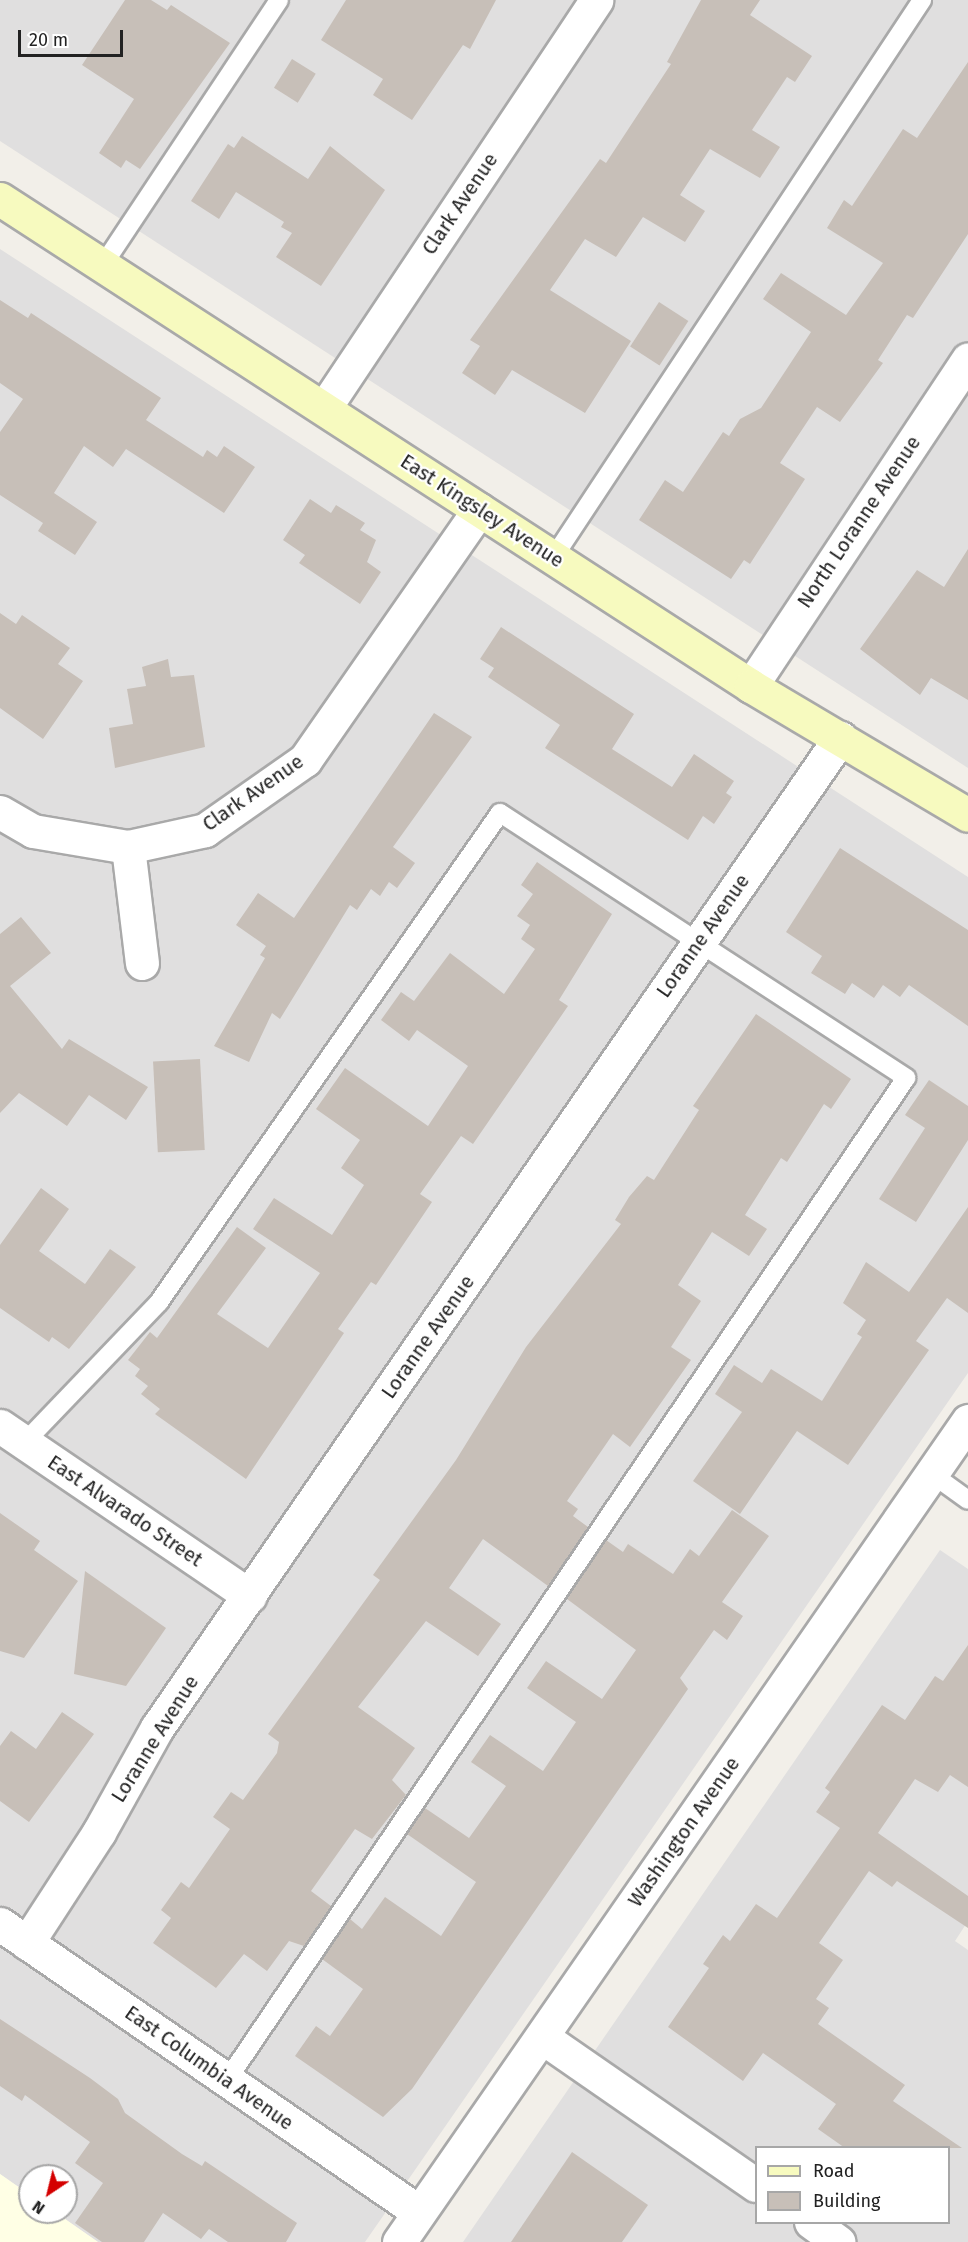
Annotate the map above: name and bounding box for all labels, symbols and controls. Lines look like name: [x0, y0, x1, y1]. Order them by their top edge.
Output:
scale bar: [21, 18, 126, 56]
text: 20 m: [29, 29, 68, 51]
street label: Clark Avenue: [417, 149, 503, 259]
street label: North Loranne Avenue: [792, 431, 926, 613]
street label: East Kingsley Avenue: [396, 449, 568, 573]
street label: Clark Avenue: [198, 750, 308, 836]
street label: Loranne Avenue: [652, 870, 754, 1002]
street label: Loranne Avenue: [377, 1271, 479, 1403]
street label: East Alvarado Street: [43, 1450, 207, 1572]
street label: Loranne Avenue: [106, 1671, 204, 1807]
street label: Washington Avenue: [623, 1752, 745, 1912]
street label: East Columbia Avenue: [120, 2001, 298, 2135]
legend: [755, 2146, 950, 2224]
text: Road: [813, 2160, 855, 2182]
north arrow: [18, 2164, 78, 2224]
text: Building: [813, 2190, 880, 2212]
text: N: [29, 2197, 48, 2218]

